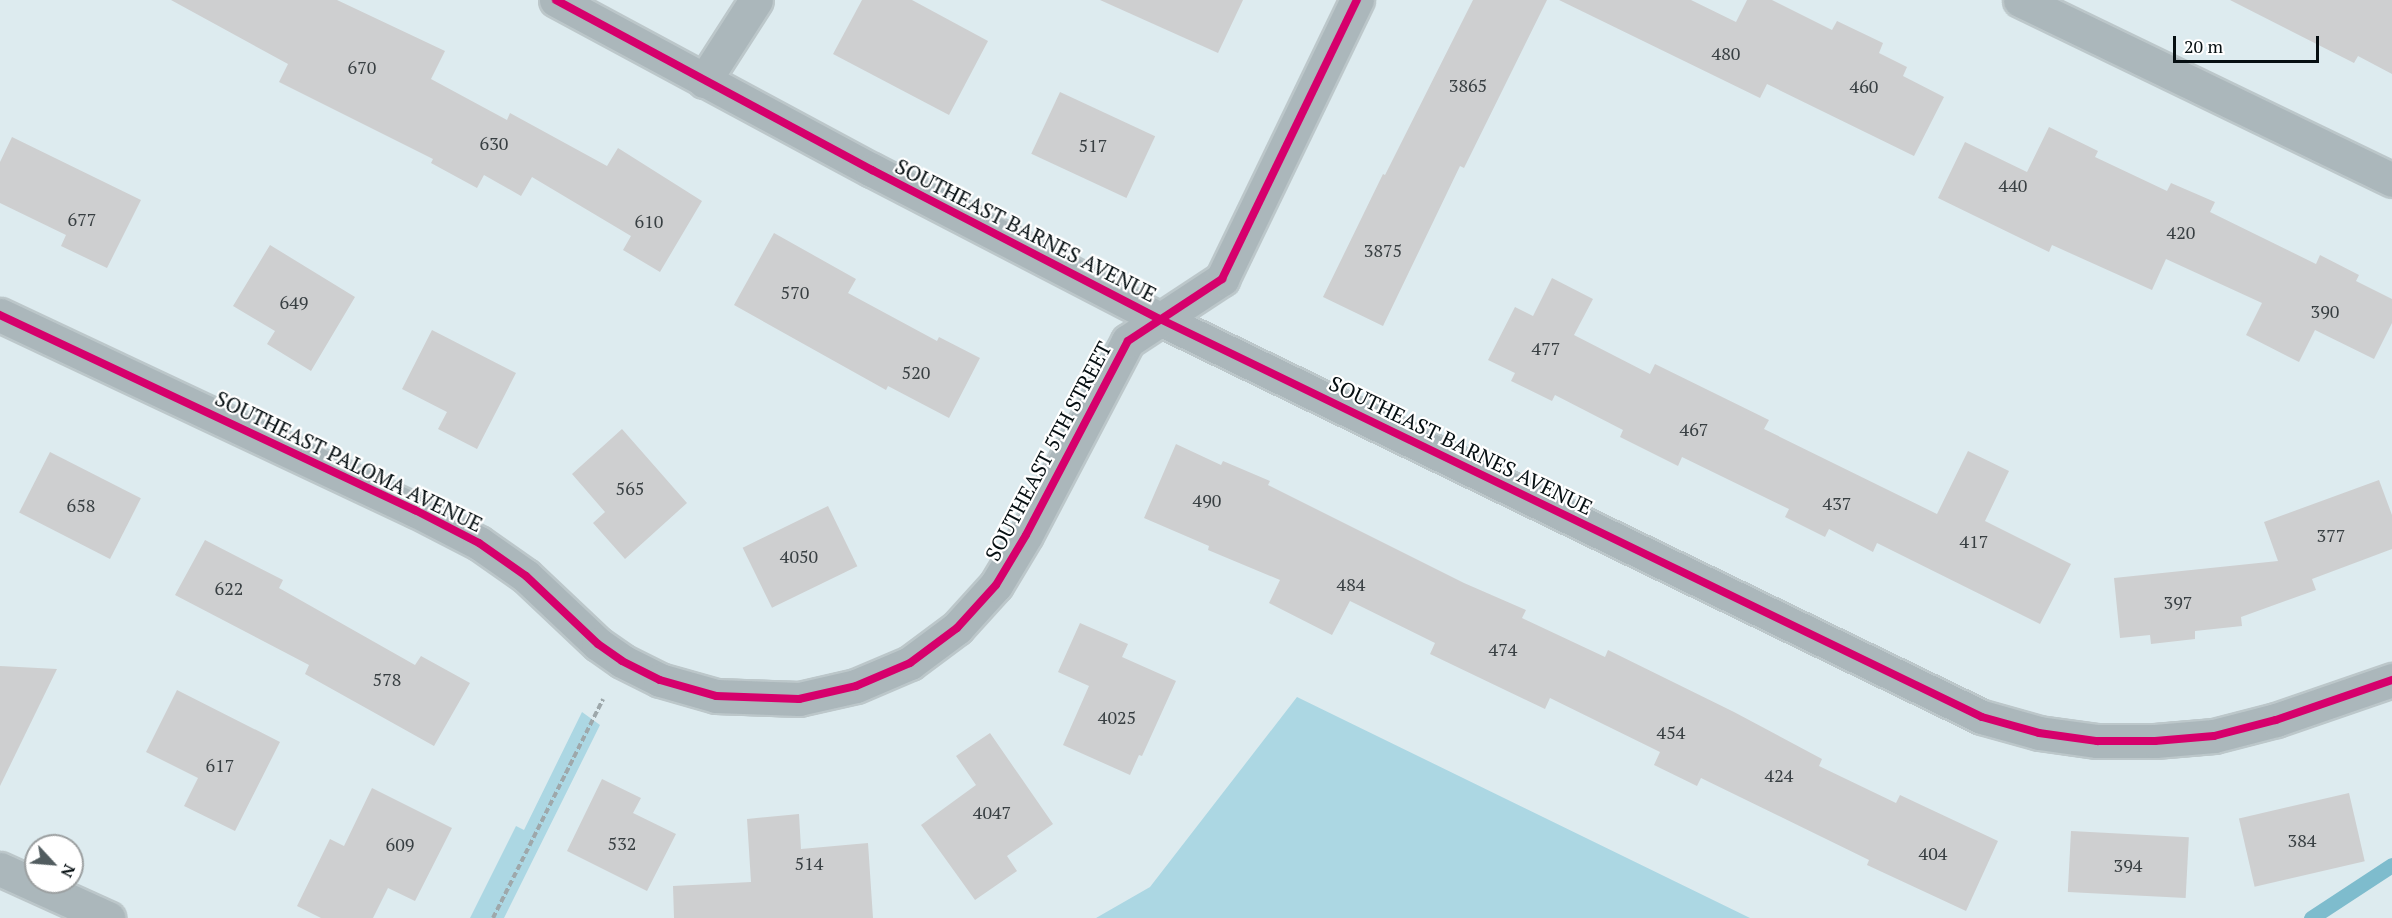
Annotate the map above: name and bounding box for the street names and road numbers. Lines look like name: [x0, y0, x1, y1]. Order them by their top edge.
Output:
street label: SOUTHEAST BARNES AVENUE: [891, 153, 1161, 307]
street label: SOUTHEAST 5TH STREET: [979, 337, 1117, 565]
street label: SOUTHEAST BARNES AVENUE: [1325, 370, 1597, 520]
street label: SOUTHEAST PALOMA AVENUE: [211, 385, 487, 537]

